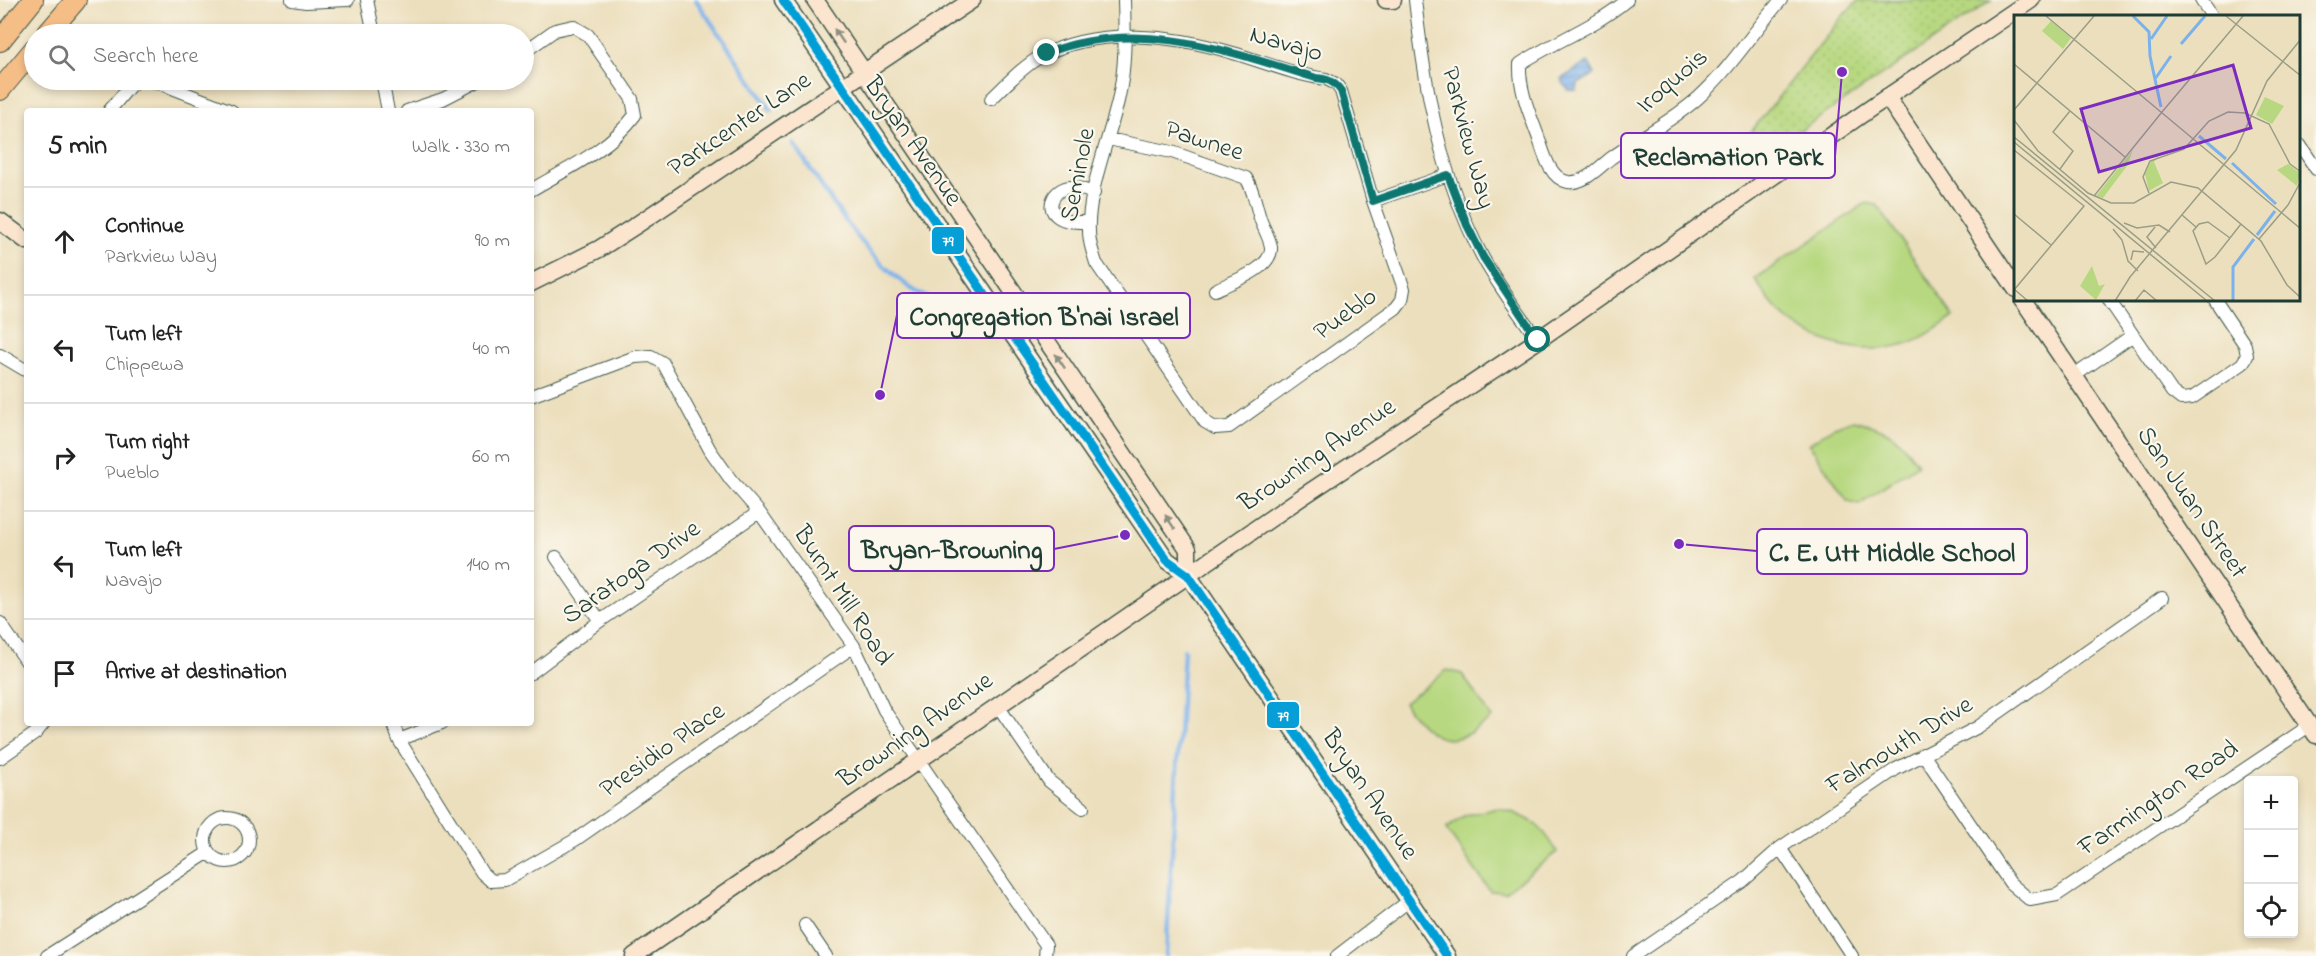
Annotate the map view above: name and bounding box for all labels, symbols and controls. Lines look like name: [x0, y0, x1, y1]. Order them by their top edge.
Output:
inset map: [2014, 15, 2301, 302]
street label: Navajo: [1245, 16, 1327, 74]
search box: [24, 24, 534, 90]
one-way arrow: [833, 28, 845, 44]
route end: [1033, 39, 1059, 65]
street label: Iroquois: [1629, 40, 1717, 124]
icon: search: [45, 41, 78, 74]
text: Search here: [93, 41, 198, 73]
street label: Parkcenter Lane: [661, 63, 820, 187]
street label: Parkview Way: [1430, 63, 1504, 213]
street label: Bryan Avenue: [853, 68, 971, 215]
street label: Pawnee: [1160, 111, 1249, 173]
street label: Seminole: [1051, 125, 1107, 225]
text: 5 min: [48, 128, 107, 166]
text: Walk · 330 m: [412, 133, 510, 162]
callout: Reclamation Park: [1621, 133, 1835, 178]
text: Reclamation Park: [1633, 139, 1824, 178]
text: Continue: [105, 211, 184, 243]
icon: ahead: [48, 225, 81, 258]
line badge: 79: [931, 226, 965, 255]
text: 90 m: [475, 227, 510, 256]
text: 79: [942, 230, 954, 254]
text: Parkview Way: [105, 243, 217, 272]
street label: Pueblo: [1306, 279, 1386, 351]
callout: Congregation B'nai Israel: [897, 293, 1190, 338]
text: Congregation B'nai Israel: [909, 299, 1179, 339]
text: Turn left: [105, 319, 182, 351]
route start: [1524, 326, 1550, 352]
icon: left: [48, 333, 81, 366]
text: 40 m: [473, 335, 510, 364]
text: Chippewa: [105, 351, 184, 380]
one-way arrow: [1054, 353, 1066, 369]
street label: Browning Avenue: [1231, 389, 1405, 523]
street label: San Juan Street: [2126, 419, 2256, 587]
text: Turn right: [105, 427, 190, 459]
icon: right: [48, 441, 81, 474]
text: 60 m: [472, 443, 510, 472]
text: Pueblo: [105, 459, 159, 488]
street label: Saratoga Drive: [555, 511, 709, 635]
one-way arrow: [1165, 514, 1176, 530]
street label: Burnt Mill Road: [782, 517, 902, 674]
callout: Bryan-Browning: [849, 526, 1054, 571]
callout: C. E. Utt Middle School: [1757, 529, 2027, 574]
text: Bryan-Browning: [859, 532, 1043, 572]
text: Turn left: [105, 535, 182, 567]
text: C. E. Utt Middle School: [1769, 535, 2015, 574]
icon: left: [48, 549, 81, 582]
text: 140 m: [466, 551, 510, 580]
text: Navajo: [105, 567, 162, 596]
icon: arrive: [48, 657, 81, 690]
text: Arrive at destination: [105, 657, 287, 689]
street label: Browning Avenue: [830, 663, 1002, 799]
street label: Falmouth Drive: [1818, 687, 1981, 805]
street label: Presidio Place: [592, 694, 734, 808]
line badge: 79: [1266, 701, 1300, 729]
text: 79: [1277, 705, 1289, 729]
street label: Bryan Avenue: [1310, 721, 1427, 869]
street label: Farmington Road: [2070, 731, 2247, 867]
map controls: [2244, 776, 2298, 938]
button: +: [2244, 776, 2298, 830]
button: −: [2244, 830, 2298, 884]
button: locate: [2244, 884, 2298, 938]

